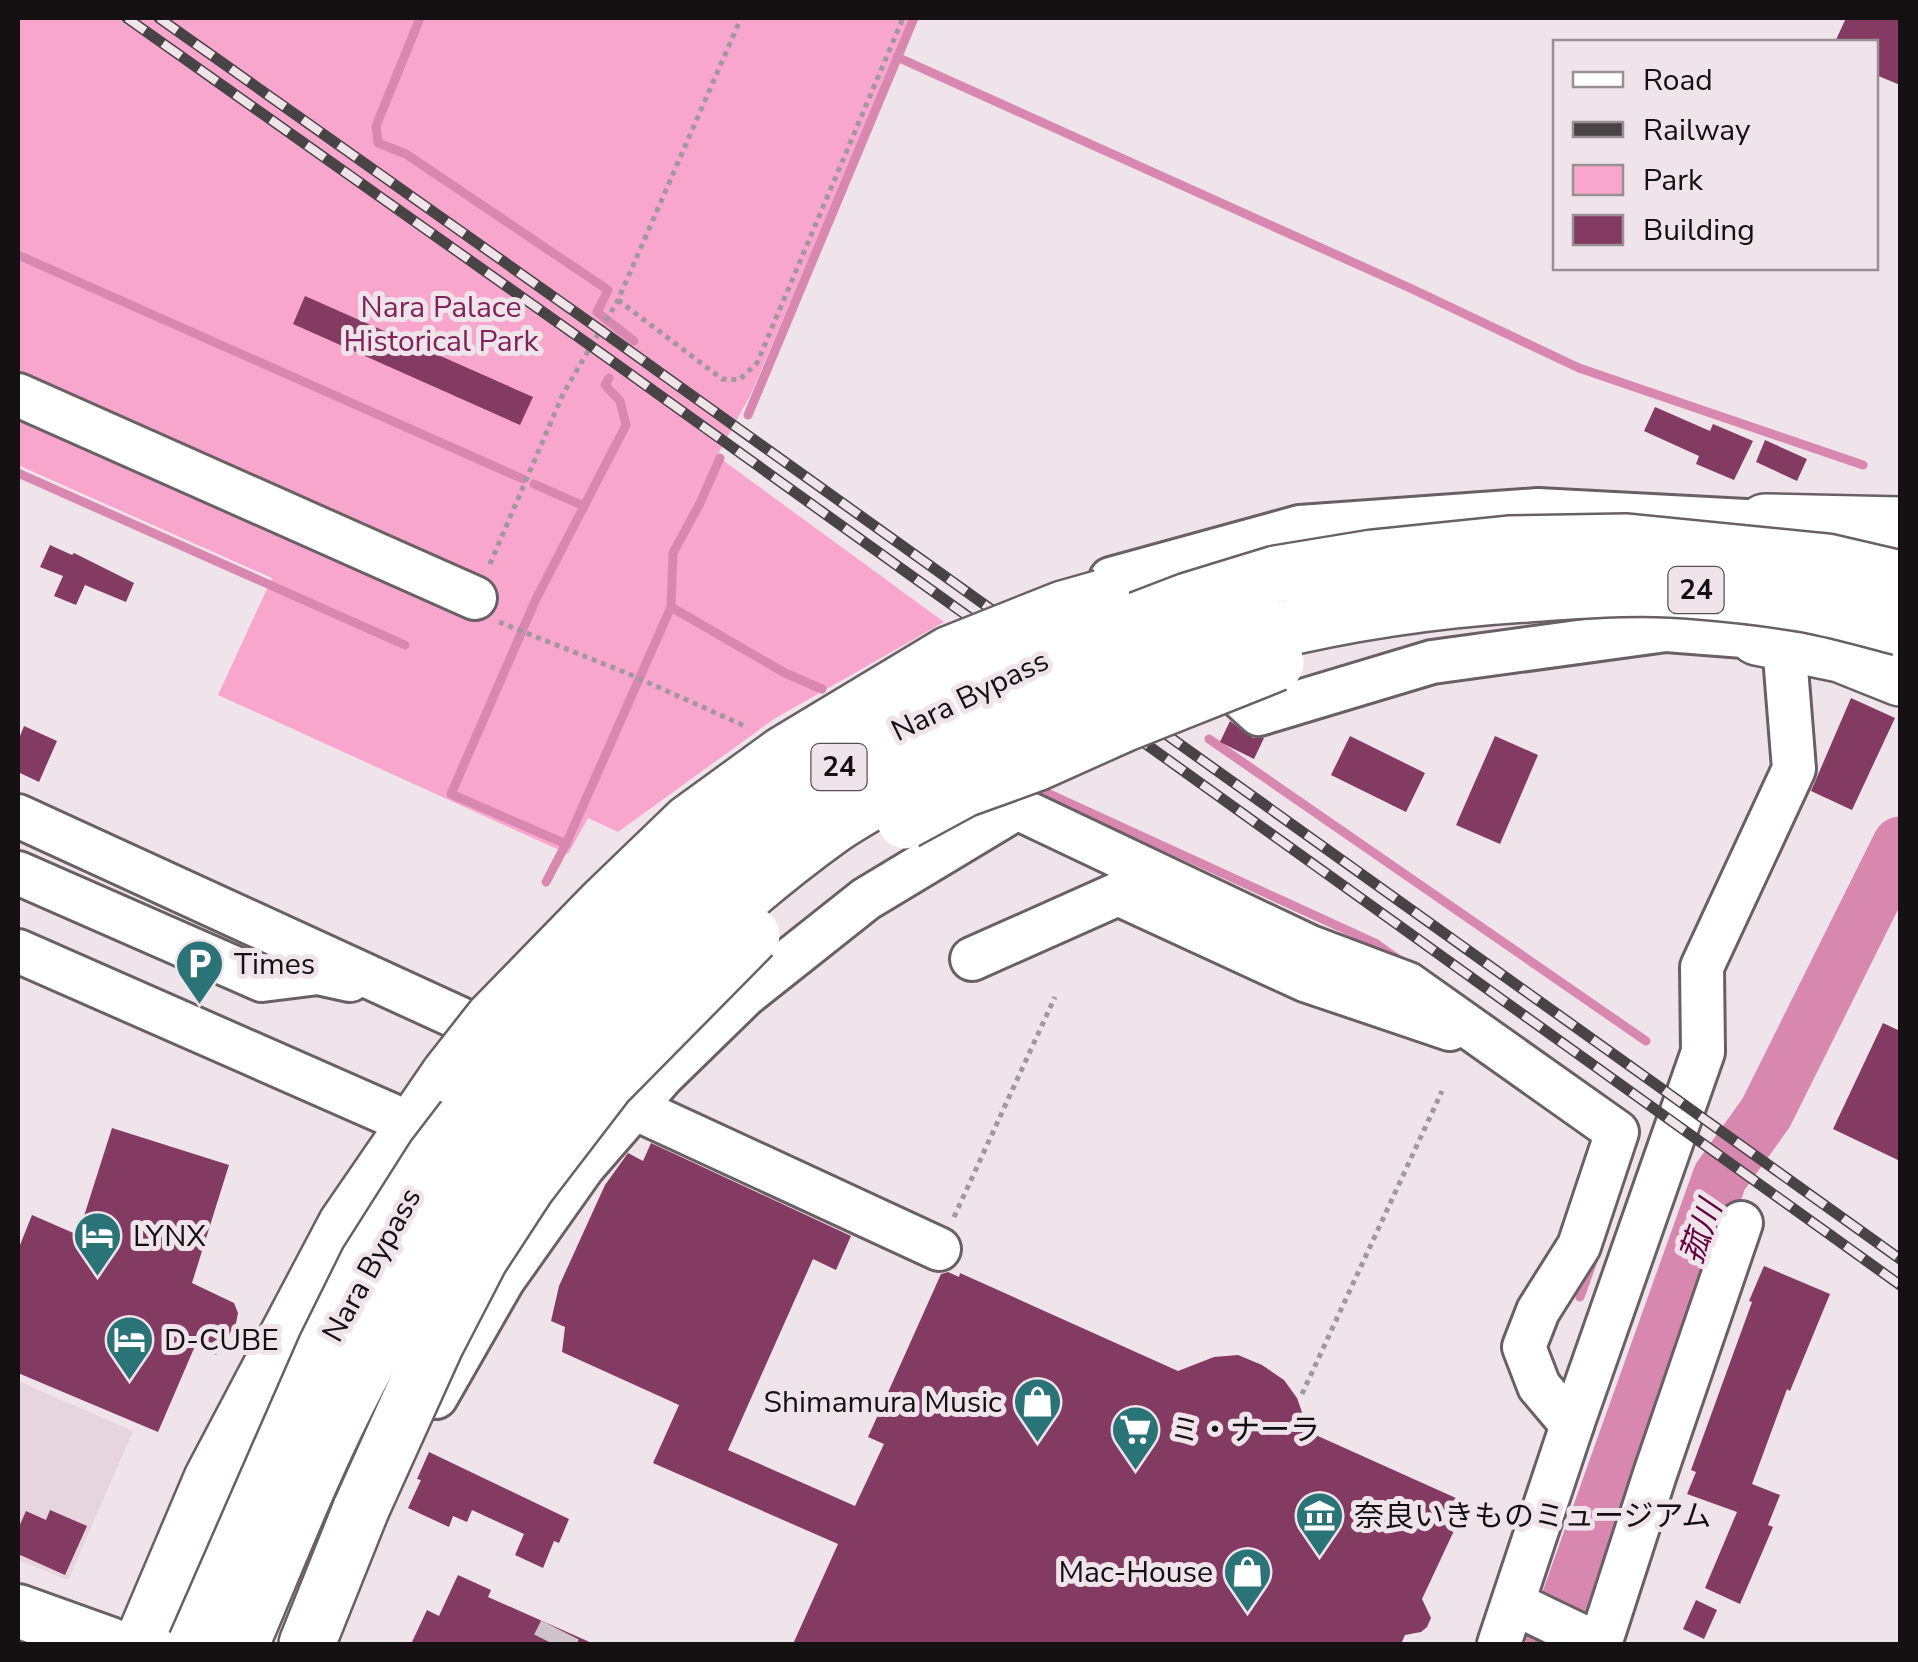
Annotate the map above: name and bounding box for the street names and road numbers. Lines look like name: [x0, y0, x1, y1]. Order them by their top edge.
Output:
road number: 24: [1668, 567, 1724, 613]
street label: Nara Bypass: [885, 640, 1055, 752]
road number: 24: [812, 744, 866, 790]
street label: Nara Bypass: [313, 1181, 431, 1349]

